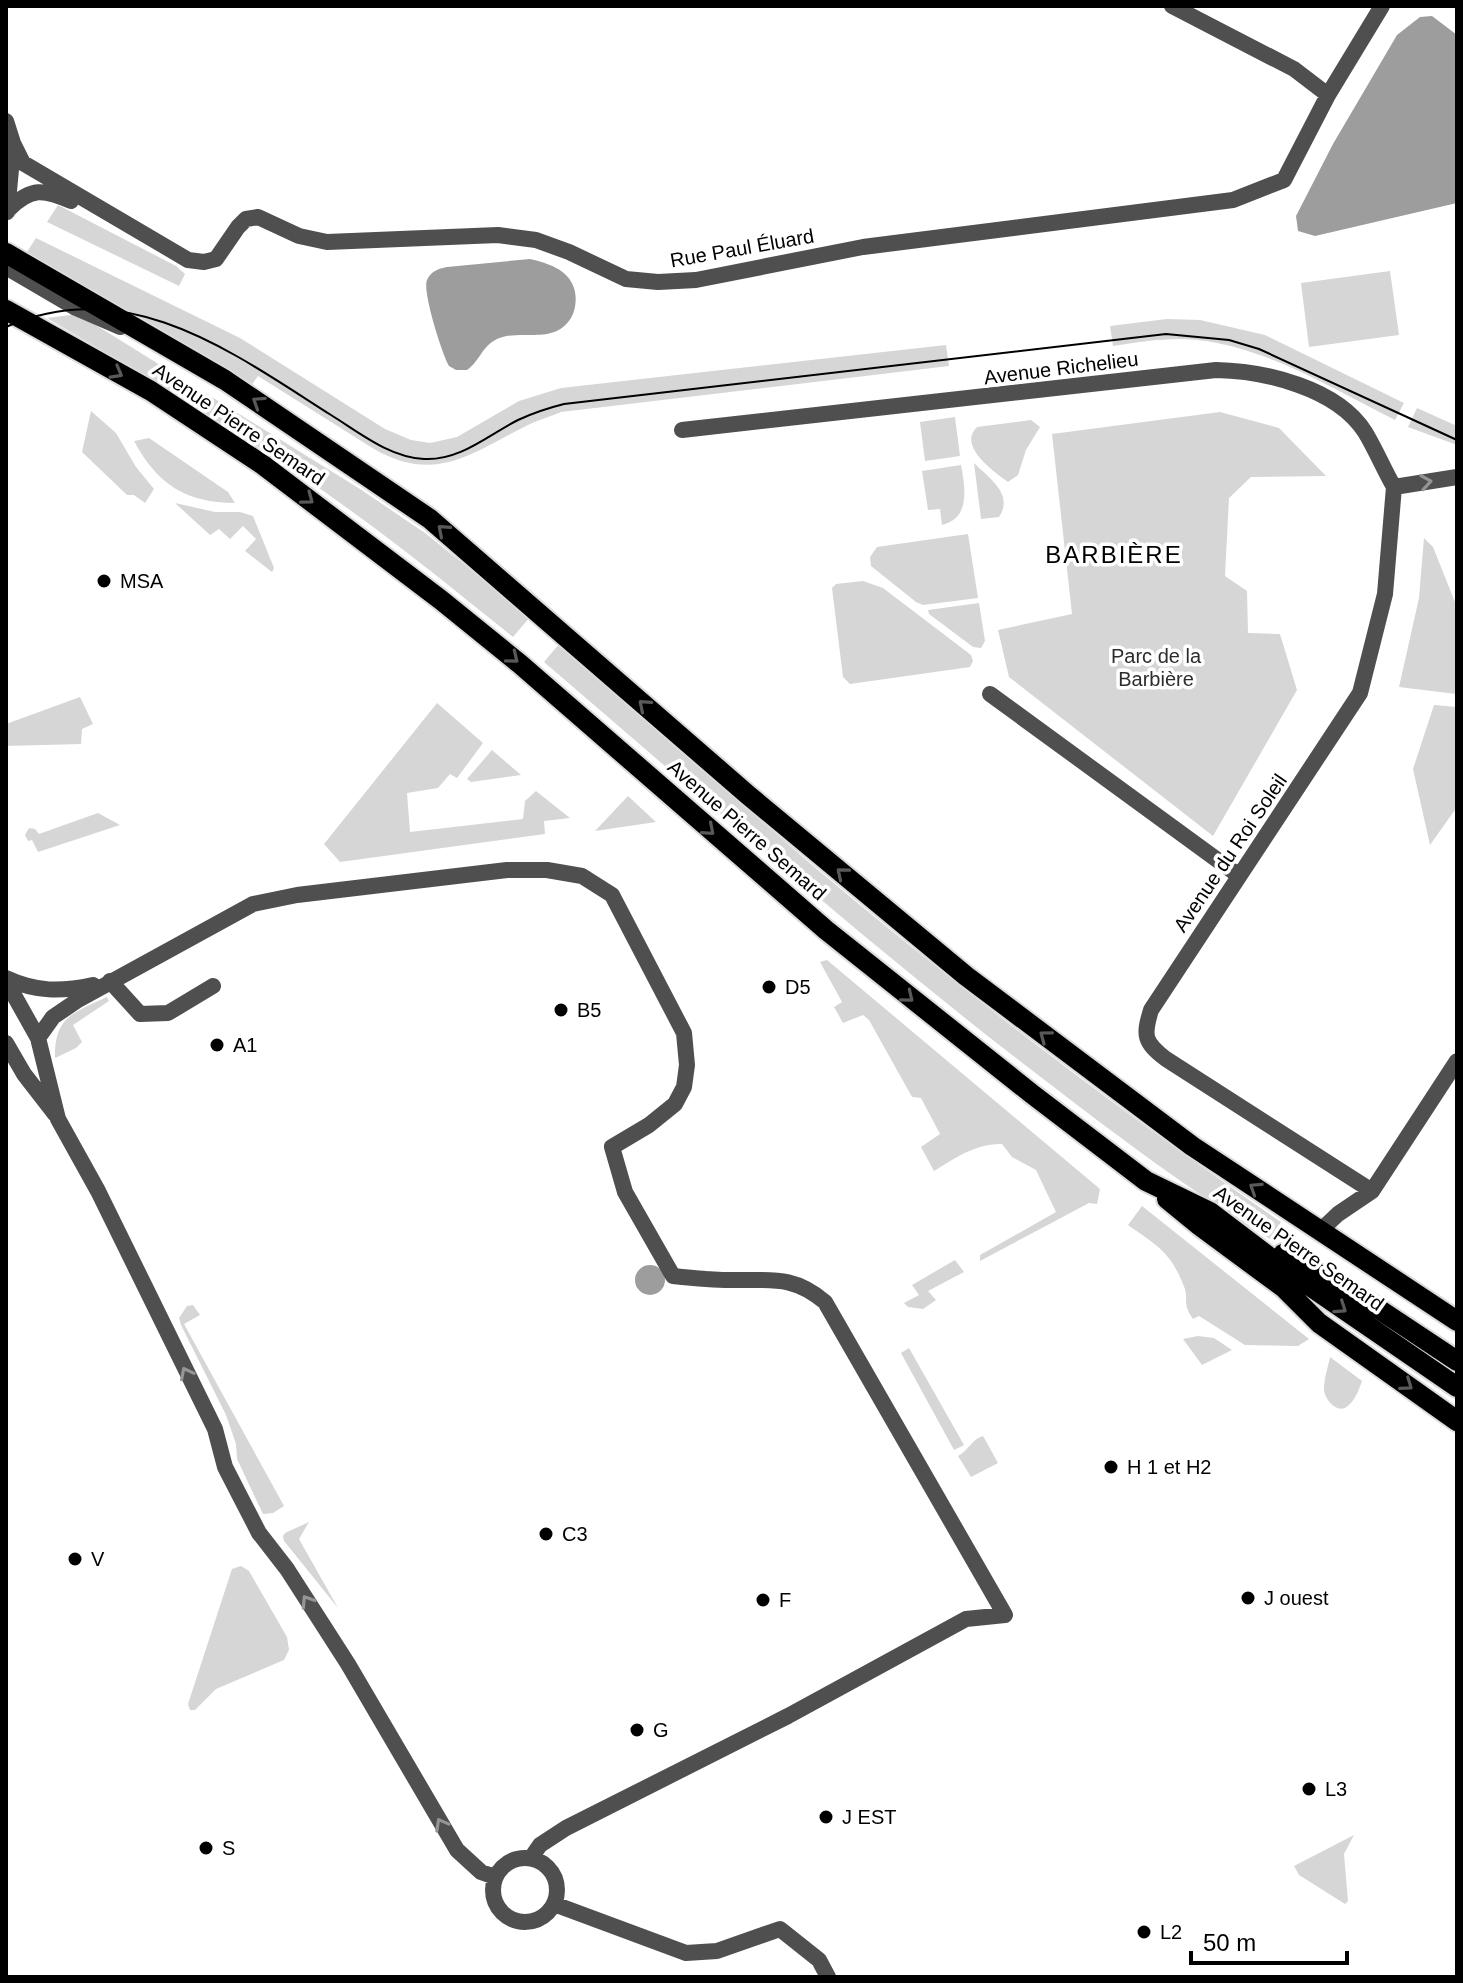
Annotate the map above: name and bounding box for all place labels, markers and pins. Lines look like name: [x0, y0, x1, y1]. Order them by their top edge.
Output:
place label: MSA: [120, 570, 164, 592]
marker: MSA: [95, 572, 113, 590]
place label: D5: [785, 976, 811, 998]
marker: D5: [760, 978, 778, 996]
place label: B5: [577, 999, 601, 1021]
marker: B5: [552, 1001, 570, 1019]
place label: A1: [233, 1034, 257, 1056]
marker: A1: [208, 1036, 226, 1054]
place label: H 1 et H2: [1127, 1456, 1211, 1478]
marker: H 1 et H2: [1102, 1458, 1120, 1476]
place label: C3: [562, 1523, 588, 1545]
marker: C3: [537, 1525, 555, 1543]
place label: V: [91, 1548, 105, 1570]
marker: V: [66, 1550, 84, 1568]
place label: J ouest: [1264, 1587, 1329, 1609]
place label: F: [779, 1589, 791, 1611]
marker: J ouest: [1239, 1589, 1257, 1607]
marker: F: [754, 1591, 772, 1609]
place label: G: [653, 1719, 669, 1741]
marker: G: [628, 1721, 646, 1739]
place label: L3: [1325, 1778, 1347, 1800]
marker: L3: [1300, 1780, 1318, 1798]
place label: J EST: [842, 1806, 896, 1828]
marker: J EST: [817, 1808, 835, 1826]
place label: S: [222, 1837, 235, 1859]
marker: S: [197, 1839, 215, 1857]
place label: L2: [1160, 1921, 1182, 1943]
marker: L2: [1135, 1923, 1153, 1941]

